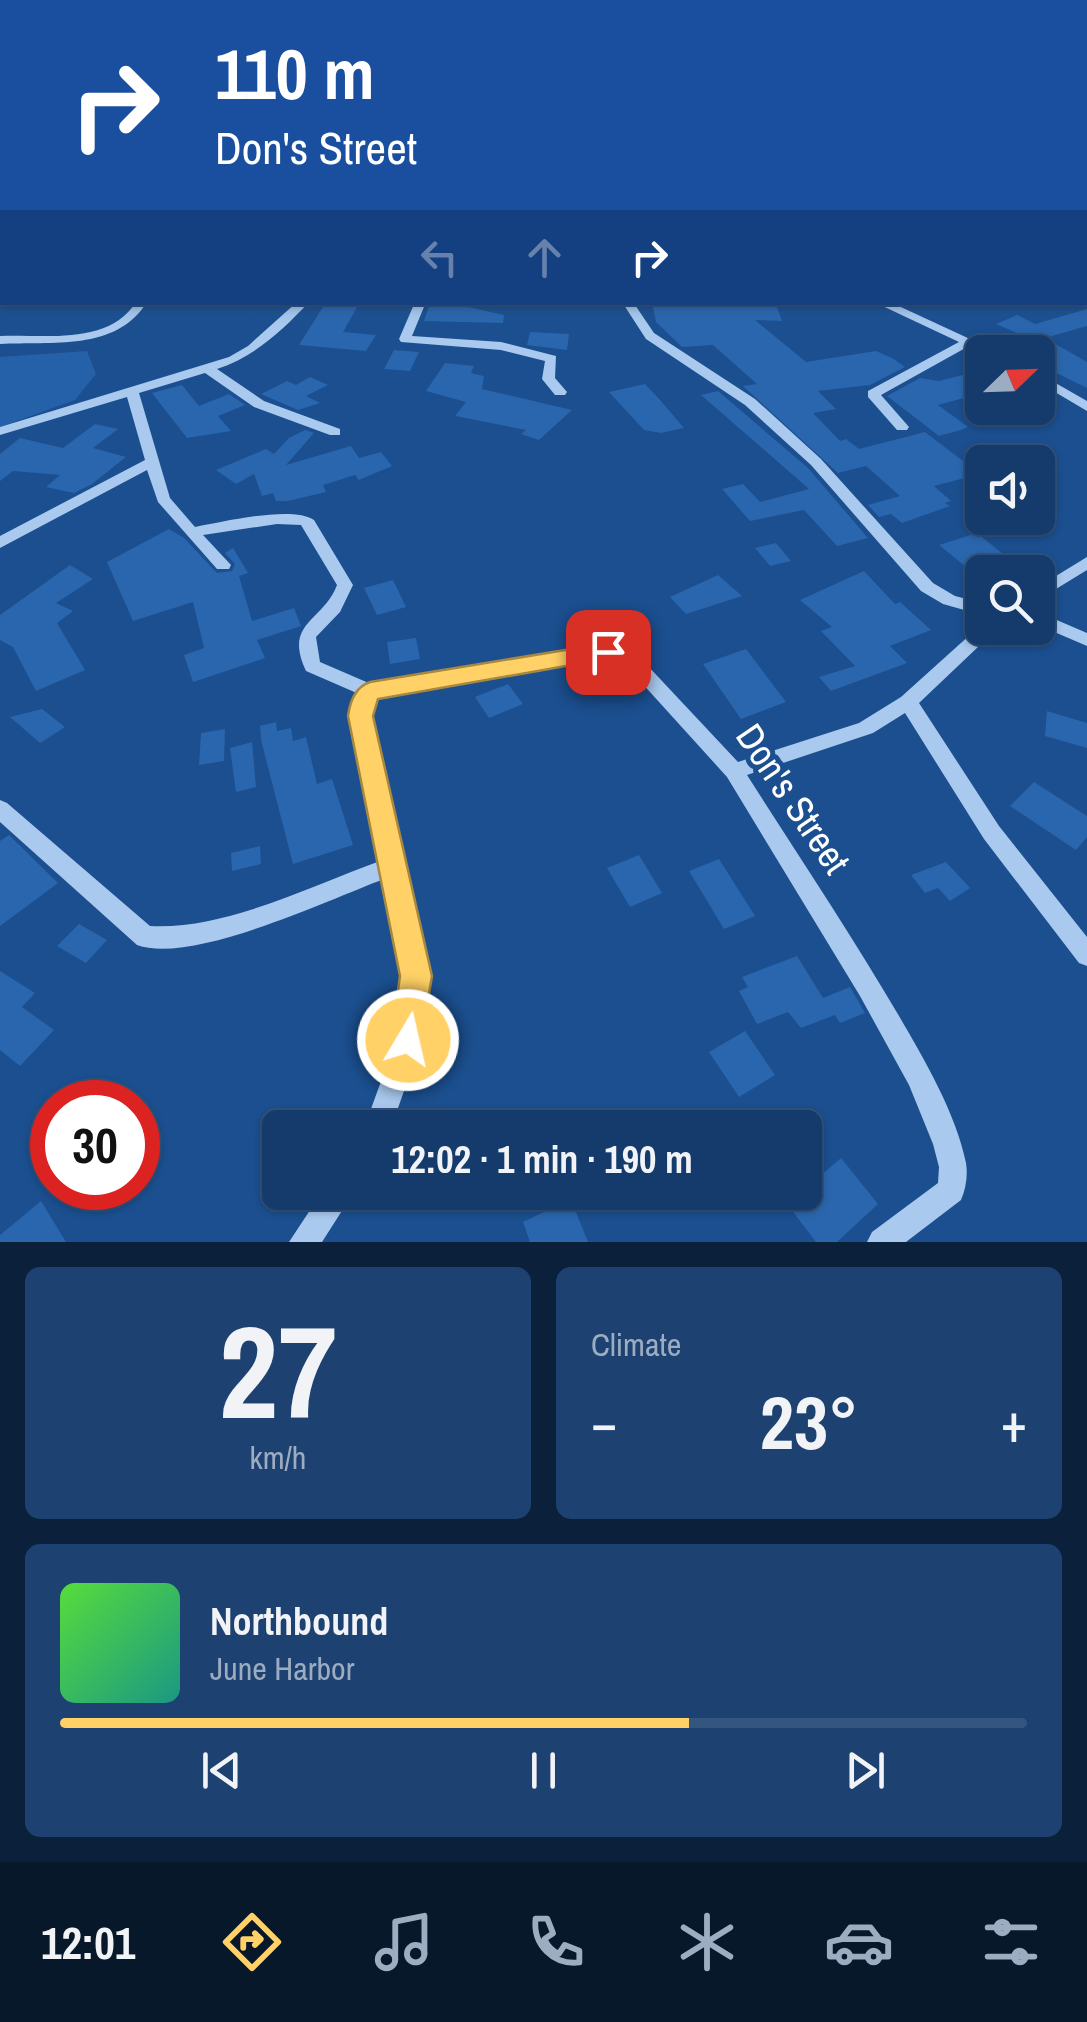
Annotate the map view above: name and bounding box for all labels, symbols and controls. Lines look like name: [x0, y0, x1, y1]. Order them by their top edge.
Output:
text: 110 m: [215, 27, 375, 121]
icon: right: [50, 40, 180, 170]
text: Don's Street: [215, 117, 417, 178]
icon: left: [412, 230, 467, 285]
icon: ahead: [517, 230, 572, 285]
icon: right: [622, 230, 677, 285]
north arrow: [965, 335, 1055, 425]
map controls: [965, 335, 1055, 645]
button: sound: [965, 445, 1055, 535]
button: search: [965, 555, 1055, 645]
pin: [566, 610, 651, 695]
icon: arrive: [581, 625, 636, 680]
street label: Don's Street: [725, 714, 862, 884]
position arrow: [356, 988, 460, 1092]
speed limit sign: 30: [30, 1080, 160, 1210]
text: 12:02 · 1 min · 190 m: [391, 1134, 693, 1185]
text: 27: [219, 1283, 337, 1459]
text: Climate: [591, 1323, 681, 1366]
text: 23°: [760, 1371, 858, 1472]
text: −: [591, 1385, 617, 1459]
text: +: [1001, 1385, 1027, 1459]
text: km/h: [250, 1436, 306, 1479]
text: Northbound: [210, 1596, 388, 1647]
text: June Harbor: [210, 1647, 354, 1690]
icon: previous: [194, 1743, 249, 1798]
icon: pause: [516, 1743, 571, 1798]
icon: next: [838, 1743, 893, 1798]
icon: directions: [217, 1907, 287, 1977]
icon: music: [369, 1907, 439, 1977]
icon: phone: [521, 1907, 591, 1977]
icon: climate: [672, 1907, 742, 1977]
icon: car: [824, 1907, 894, 1977]
icon: filters: [976, 1907, 1046, 1977]
text: 12:01: [41, 1912, 135, 1973]

